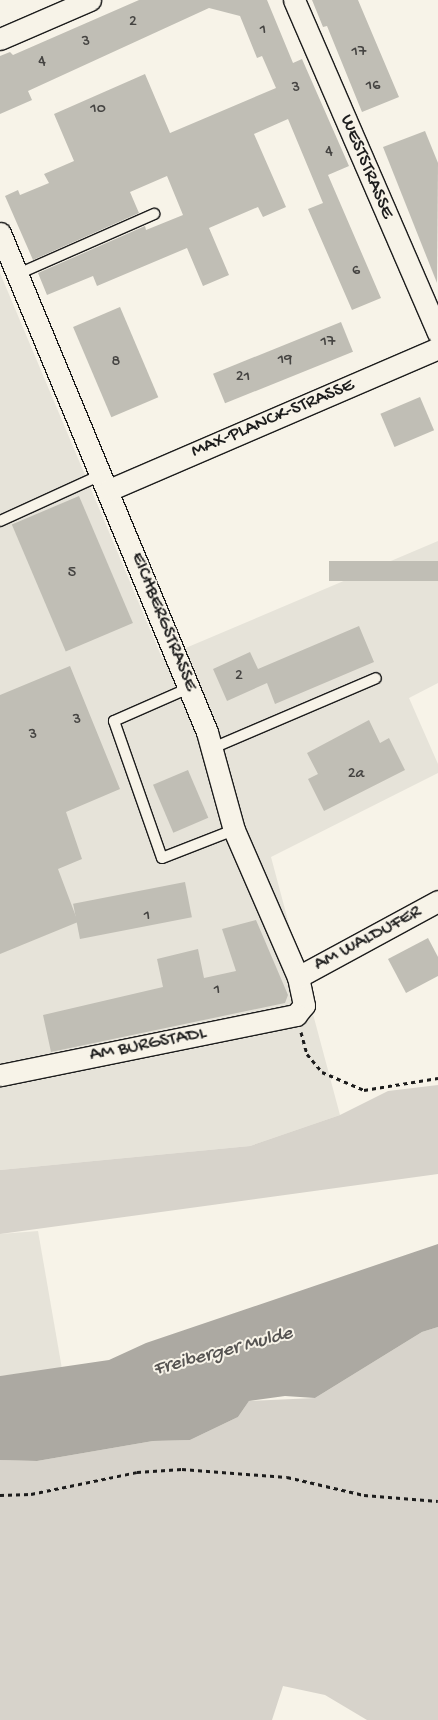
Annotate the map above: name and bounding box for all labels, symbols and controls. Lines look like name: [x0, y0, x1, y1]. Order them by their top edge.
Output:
house number: 2: [129, 13, 137, 33]
house number: 1: [260, 21, 266, 41]
house number: 3: [82, 33, 90, 53]
house number: 17: [352, 43, 366, 63]
house number: 4: [38, 53, 46, 73]
house number: 16: [366, 77, 380, 97]
house number: 3: [292, 79, 300, 99]
house number: 10: [90, 100, 106, 120]
street label: WESTSTRASSE: [334, 112, 398, 222]
house number: 4: [325, 143, 333, 163]
house number: 6: [352, 262, 360, 282]
house number: 17: [321, 333, 335, 353]
house number: 19: [278, 351, 292, 371]
house number: 8: [112, 353, 120, 373]
house number: 21: [236, 368, 250, 388]
street label: MAX-PLANCK-STRASSE: [188, 374, 358, 464]
street label: EICHBERGSTRASSE: [125, 549, 201, 695]
house number: 5: [68, 564, 76, 584]
house number: 2: [235, 667, 243, 687]
house number: 3: [73, 711, 81, 731]
house number: 3: [29, 726, 37, 746]
house number: 2a: [348, 765, 364, 785]
street label: AM WALDUFER: [311, 901, 425, 977]
house number: 1: [144, 907, 150, 927]
house number: 1: [214, 981, 220, 1001]
street label: AM BURGSTADL: [88, 1023, 208, 1067]
water label: Freiberger Mulde: [151, 1322, 295, 1382]

